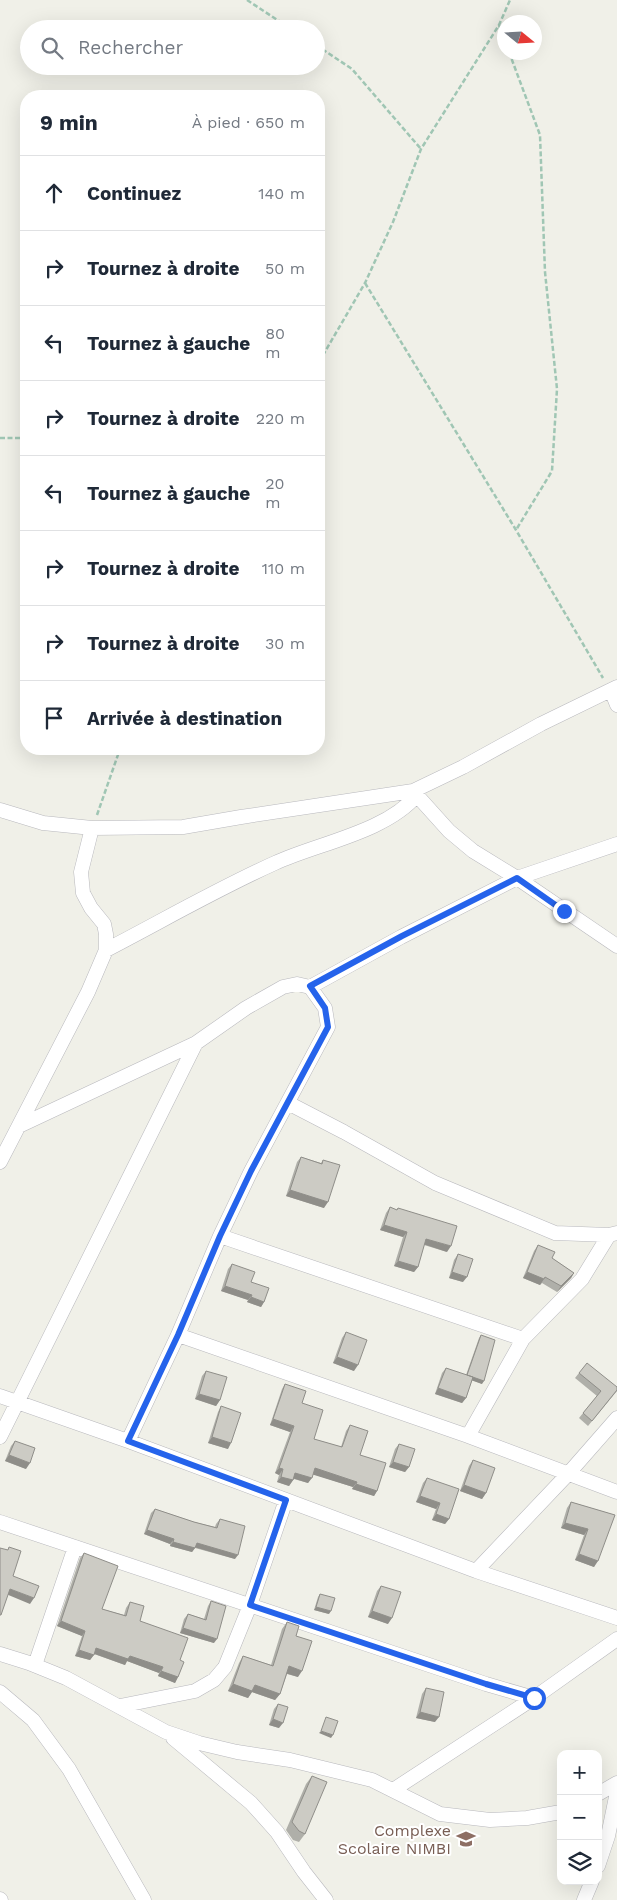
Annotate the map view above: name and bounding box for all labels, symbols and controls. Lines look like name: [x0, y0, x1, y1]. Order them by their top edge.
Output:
north arrow: [497, 15, 542, 60]
search box: [20, 20, 325, 75]
icon: search: [38, 34, 66, 62]
text: Rechercher: [78, 36, 183, 59]
text: 9 min: [40, 110, 98, 135]
text: À pied · 650 m: [192, 113, 305, 132]
icon: ahead: [40, 179, 68, 207]
text: Continuez: [87, 182, 181, 205]
text: 140 m: [258, 184, 305, 203]
icon: right: [40, 254, 68, 282]
text: Tournez à droite: [87, 257, 239, 280]
text: 50 m: [265, 259, 305, 278]
text: 80 m: [265, 324, 285, 362]
icon: left: [40, 329, 68, 357]
text: Tournez à gauche: [87, 332, 250, 355]
icon: right: [40, 404, 68, 432]
text: Tournez à droite: [87, 407, 239, 430]
text: 220 m: [256, 409, 305, 428]
text: 20 m: [265, 474, 285, 512]
icon: left: [40, 479, 68, 507]
text: Tournez à gauche: [87, 482, 250, 505]
icon: right: [40, 554, 68, 582]
text: Tournez à droite: [87, 557, 239, 580]
text: 110 m: [262, 559, 305, 578]
icon: right: [40, 629, 68, 657]
text: Tournez à droite: [87, 632, 239, 655]
text: 30 m: [265, 634, 305, 653]
icon: arrive: [40, 704, 68, 732]
text: Arrivée à destination: [87, 707, 282, 730]
route end: [553, 900, 576, 923]
route start: [523, 1687, 546, 1710]
map controls: [557, 1750, 602, 1885]
button: +: [557, 1750, 602, 1795]
button: −: [557, 1795, 602, 1840]
place label: Complexe Scolaire NIMBI: [338, 1821, 451, 1858]
school or university icon: Complexe Scolaire NIMBI: [455, 1828, 477, 1850]
button: layers: [557, 1840, 602, 1885]

